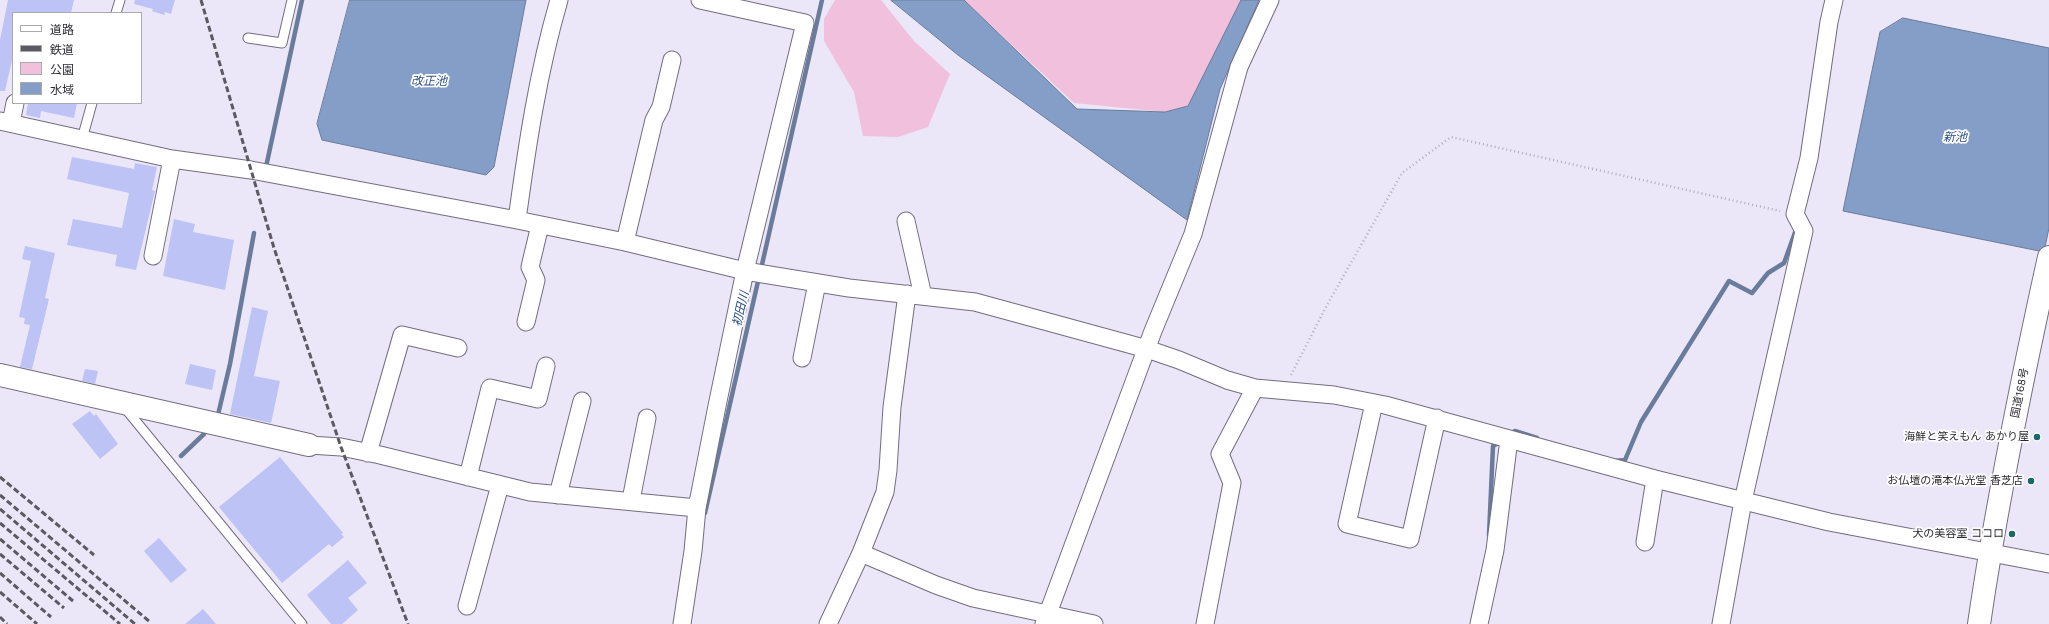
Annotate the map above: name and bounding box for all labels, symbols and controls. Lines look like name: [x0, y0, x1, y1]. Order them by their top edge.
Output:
legend: [12, 12, 142, 104]
text: 道路: [50, 23, 74, 37]
text: 鉄道: [50, 43, 74, 57]
text: 公園: [50, 63, 74, 77]
water label: 改正池: [411, 74, 447, 88]
text: 水域: [50, 83, 74, 97]
water label: 新池: [1943, 130, 1967, 144]
water label: 初田川: [730, 290, 752, 328]
street label: 国道168号: [2009, 367, 2031, 419]
place label: 海鮮と笑えもん あかり屋: [1904, 430, 2029, 444]
marker: 海鮮と笑えもん あかり屋: [2032, 432, 2042, 442]
place label: お仏壇の滝本仏光堂 香芝店: [1887, 474, 2023, 488]
marker: お仏壇の滝本仏光堂 香芝店: [2026, 476, 2036, 486]
place label: 犬の美容室 ココロ: [1912, 527, 2004, 541]
marker: 犬の美容室 ココロ: [2007, 529, 2017, 539]

